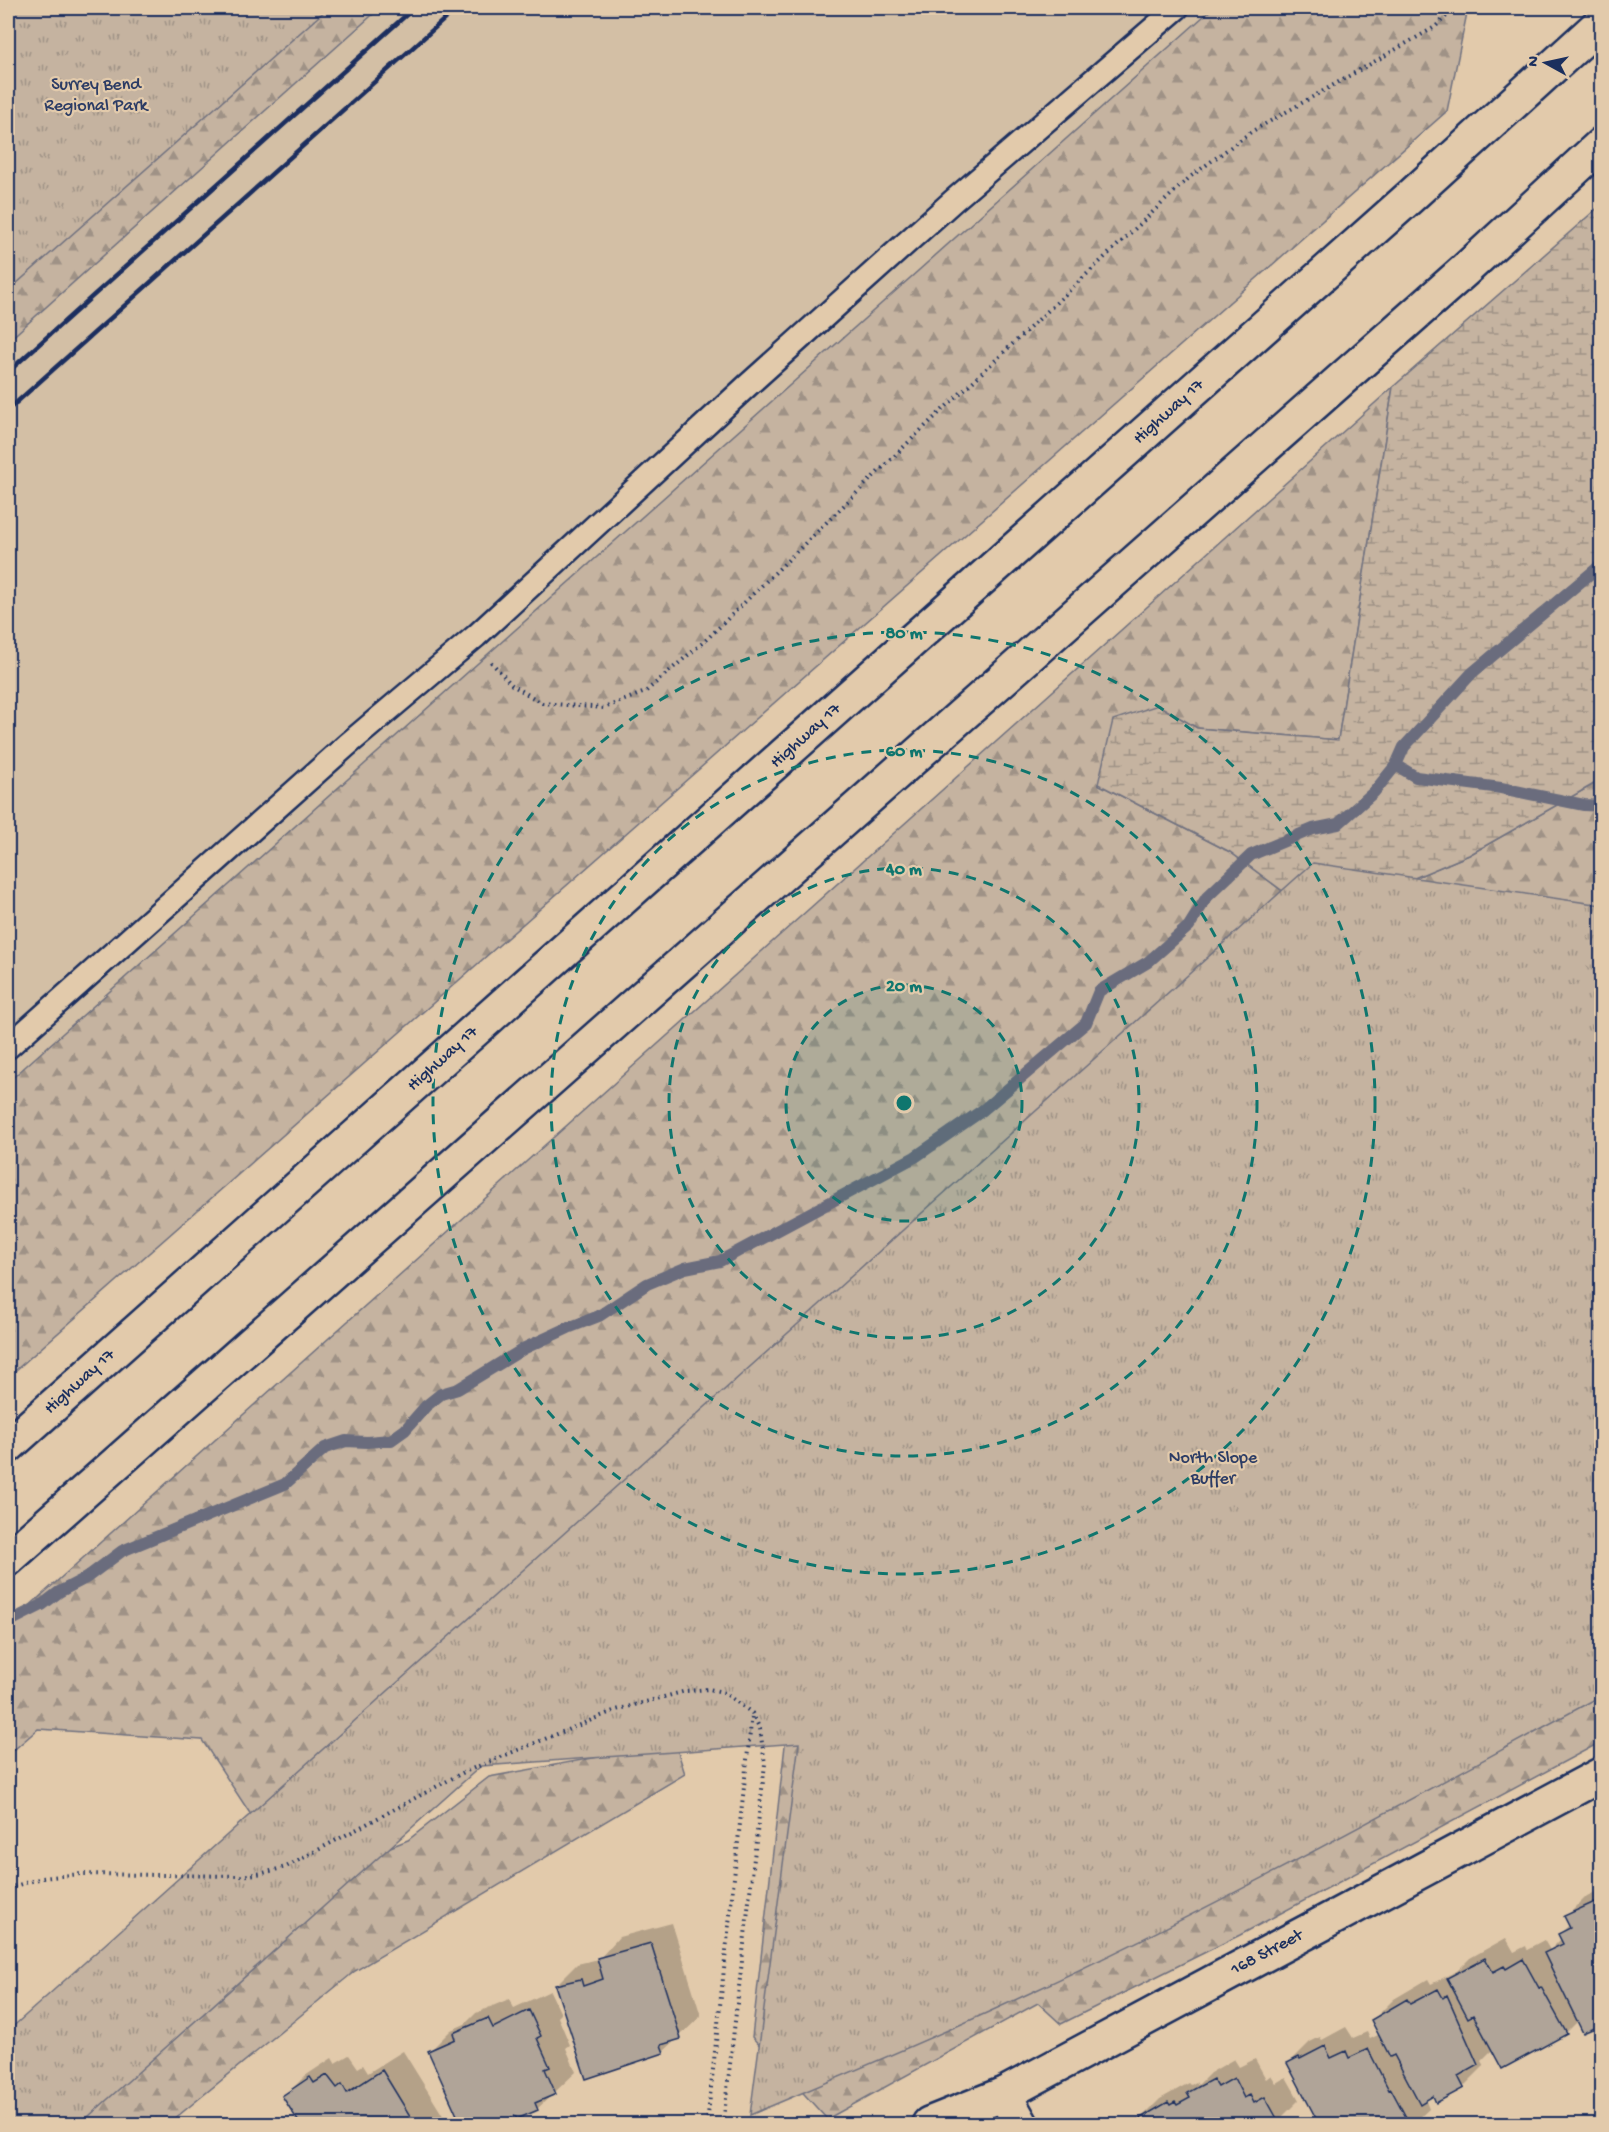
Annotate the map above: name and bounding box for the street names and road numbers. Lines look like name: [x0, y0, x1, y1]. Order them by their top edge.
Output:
street label: Highway 17: [1129, 374, 1209, 449]
street label: Highway 17: [766, 698, 846, 773]
street label: Highway 17: [403, 1021, 483, 1096]
street label: Highway 17: [40, 1344, 120, 1419]
street label: 168 Street: [1227, 1925, 1308, 1981]

